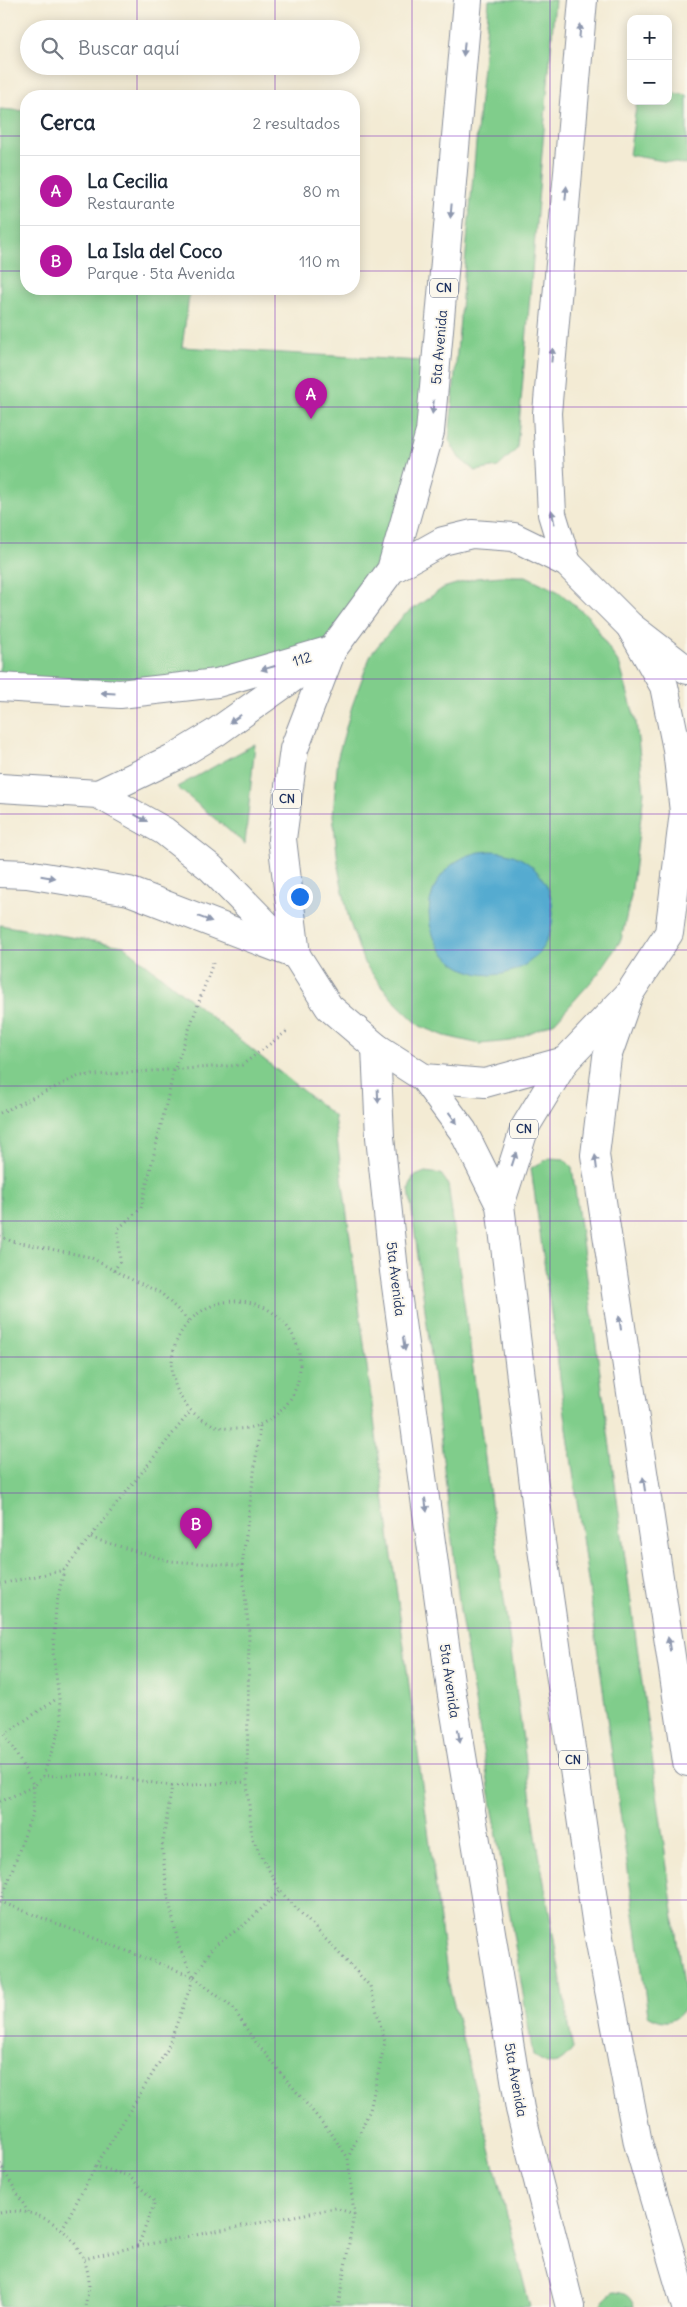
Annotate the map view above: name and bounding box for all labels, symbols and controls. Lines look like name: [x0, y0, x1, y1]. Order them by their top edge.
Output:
map controls: [627, 15, 672, 105]
button: +: [627, 15, 672, 60]
search box: [20, 20, 360, 75]
one-way arrow: [576, 23, 584, 39]
icon: search: [38, 34, 66, 62]
text: Buscar aquí: [78, 36, 179, 60]
one-way arrow: [460, 41, 468, 57]
button: −: [627, 60, 672, 105]
text: Cerca: [40, 109, 95, 136]
text: 2 resultados: [252, 113, 340, 133]
text: La Cecilia: [87, 169, 168, 193]
text: A: [51, 181, 61, 201]
text: 80 m: [302, 181, 340, 201]
one-way arrow: [562, 184, 570, 200]
text: Restaurante: [87, 193, 175, 213]
one-way arrow: [446, 203, 454, 219]
text: La Isla del Coco: [87, 239, 222, 263]
text: B: [51, 251, 61, 271]
text: 110 m: [299, 251, 340, 271]
text: Parque · 5ta Avenida: [87, 263, 235, 283]
road number: CN: [430, 278, 458, 298]
street label: 5ta Avenida: [427, 309, 451, 385]
one-way arrow: [549, 346, 557, 362]
pin: A: [295, 378, 327, 419]
one-way arrow: [429, 400, 437, 416]
one-way arrow: [549, 509, 557, 524]
street label: 112: [290, 648, 314, 670]
one-way arrow: [260, 665, 275, 673]
one-way arrow: [100, 688, 116, 696]
one-way arrow: [228, 714, 242, 724]
road number: CN: [273, 790, 301, 809]
one-way arrow: [134, 813, 147, 822]
one-way arrow: [41, 874, 57, 882]
your location: [287, 884, 313, 910]
one-way arrow: [198, 915, 213, 923]
one-way arrow: [374, 1088, 382, 1104]
one-way arrow: [448, 1111, 458, 1125]
road number: CN: [510, 1120, 538, 1138]
one-way arrow: [511, 1151, 519, 1166]
one-way arrow: [592, 1154, 600, 1170]
street label: 5ta Avenida: [383, 1241, 409, 1317]
one-way arrow: [616, 1315, 624, 1331]
one-way arrow: [401, 1337, 409, 1353]
one-way arrow: [639, 1475, 647, 1491]
one-way arrow: [422, 1498, 430, 1514]
pin: B: [180, 1508, 212, 1549]
one-way arrow: [664, 1636, 672, 1652]
street label: 5ta Avenida: [436, 1643, 464, 1719]
one-way arrow: [455, 1728, 463, 1744]
road number: CN: [559, 1750, 587, 1770]
street label: 5ta Avenida: [501, 2042, 531, 2118]

